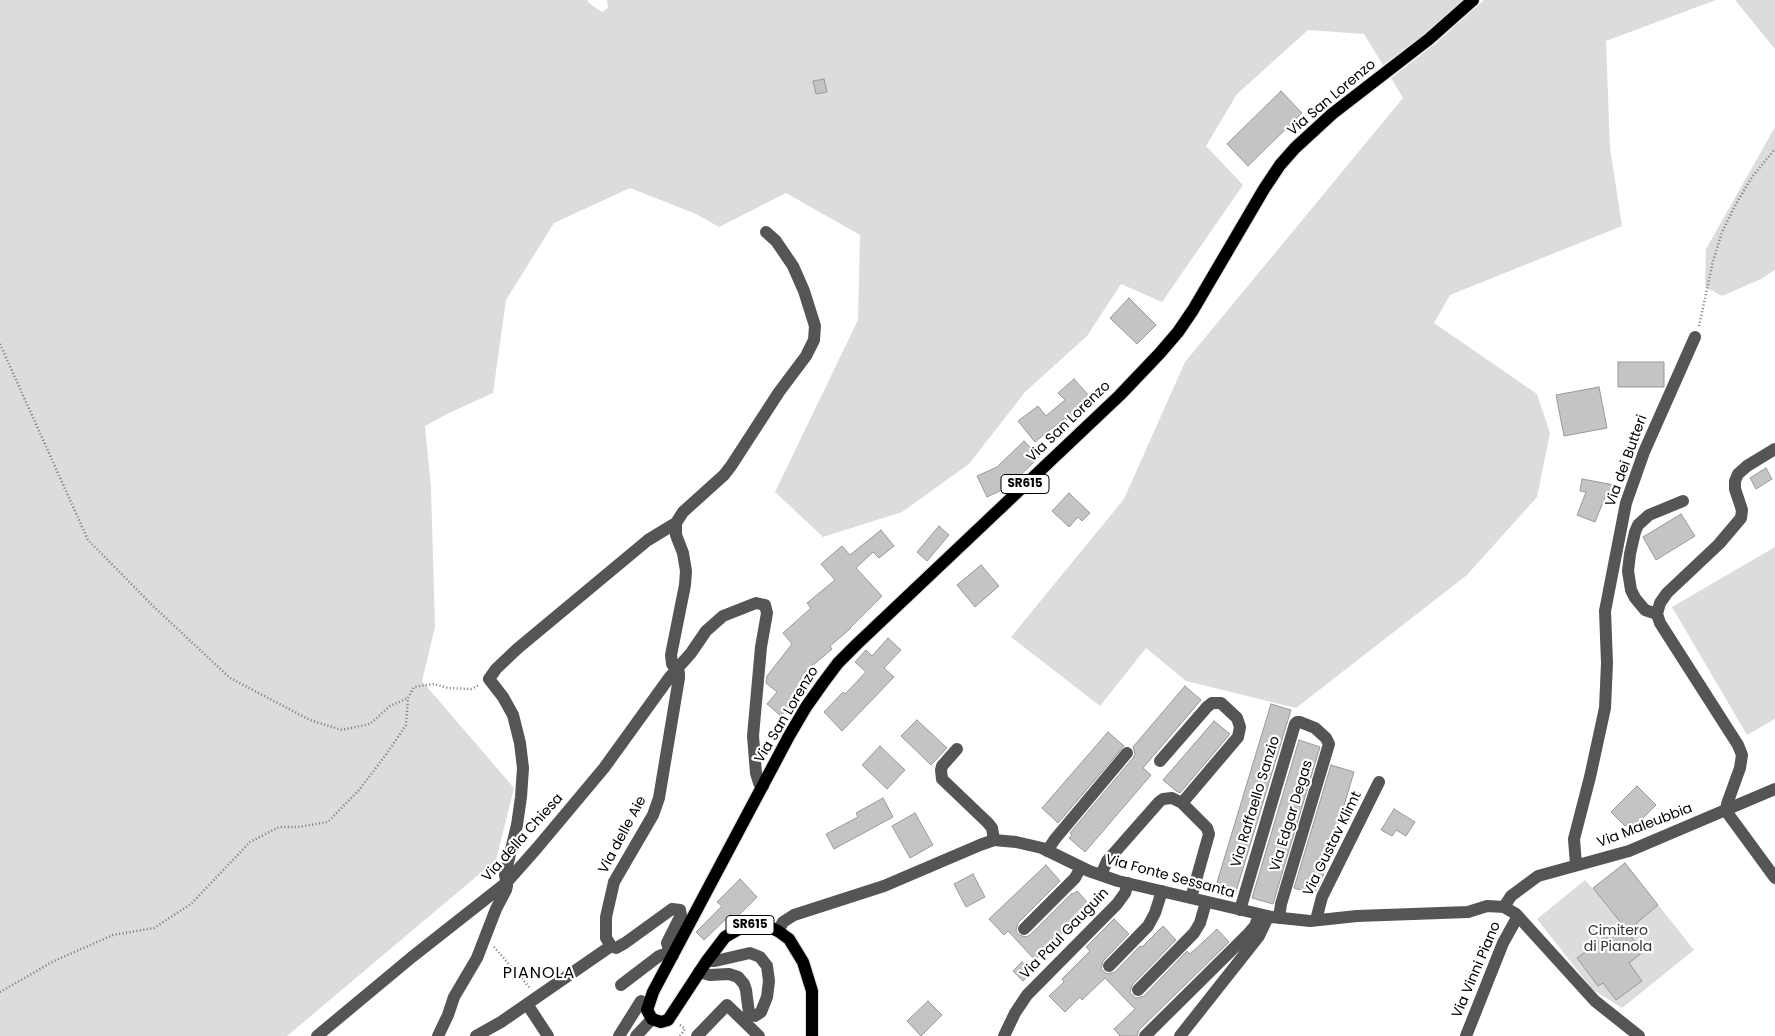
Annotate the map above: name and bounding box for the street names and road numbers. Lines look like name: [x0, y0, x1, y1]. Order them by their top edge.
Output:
street label: Via San Lorenzo: [1285, 56, 1379, 140]
street label: Via San Lorenzo: [1024, 378, 1114, 466]
street label: Via dei Butteri: [1603, 413, 1651, 509]
road number: SR615: [1001, 474, 1049, 494]
street label: Via San Lorenzo: [752, 664, 822, 766]
street label: Via Raffaello Sanzio: [1228, 734, 1284, 870]
street label: Via Edgar Degas: [1267, 758, 1317, 874]
street label: Via Gustav Klimt: [1300, 789, 1366, 899]
street label: Via della Chiesa: [479, 790, 567, 886]
street label: Via delle Aie: [596, 793, 650, 877]
street label: Via Maleubbia: [1595, 800, 1695, 852]
street label: Via Fonte Sessanta: [1104, 852, 1236, 902]
street label: Via Paul Gauguin: [1017, 885, 1113, 983]
road number: SR615: [726, 916, 774, 934]
street label: Via Vinni Piano: [1449, 919, 1505, 1021]

